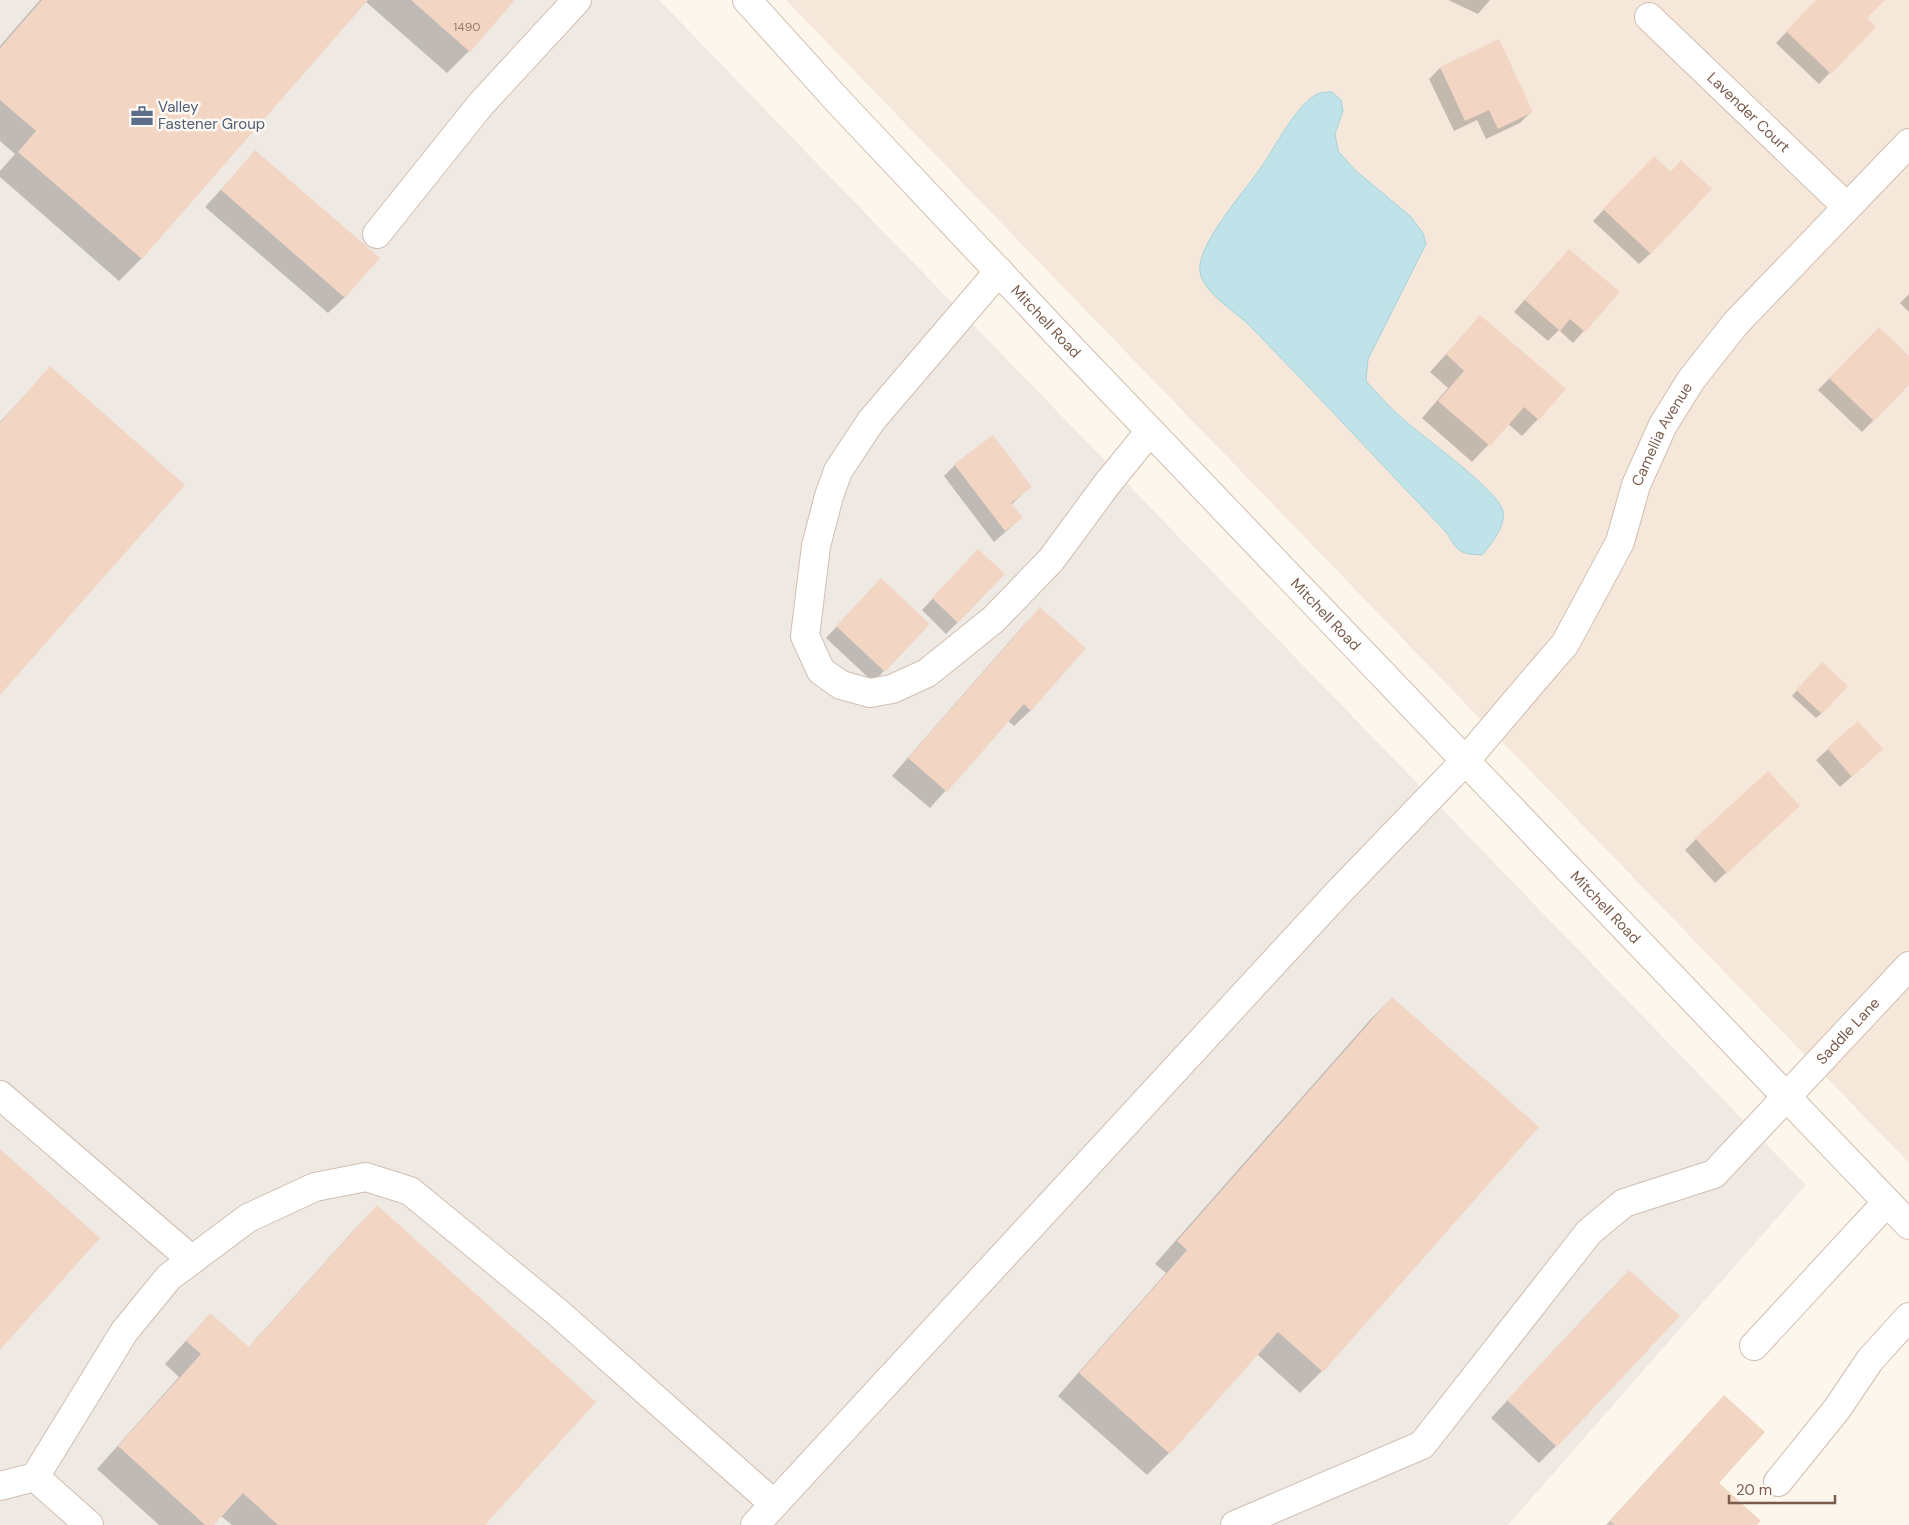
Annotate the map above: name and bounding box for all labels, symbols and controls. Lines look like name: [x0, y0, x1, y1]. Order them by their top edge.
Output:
house number: 1490: [454, 19, 480, 35]
street label: Lavender Court: [1703, 68, 1794, 157]
place label: Valley Fastener Group: [158, 97, 265, 134]
office icon: Valley Fastener Group: [129, 103, 155, 129]
street label: Mitchell Road: [1007, 281, 1085, 362]
street label: Camellia Avenue: [1627, 379, 1697, 489]
street label: Mitchell Road: [1286, 574, 1365, 655]
street label: Mitchell Road: [1566, 867, 1645, 948]
street label: Saddle Lane: [1812, 993, 1884, 1069]
scale bar: [1729, 1472, 1835, 1504]
text: 20 m: [1736, 1480, 1772, 1500]

